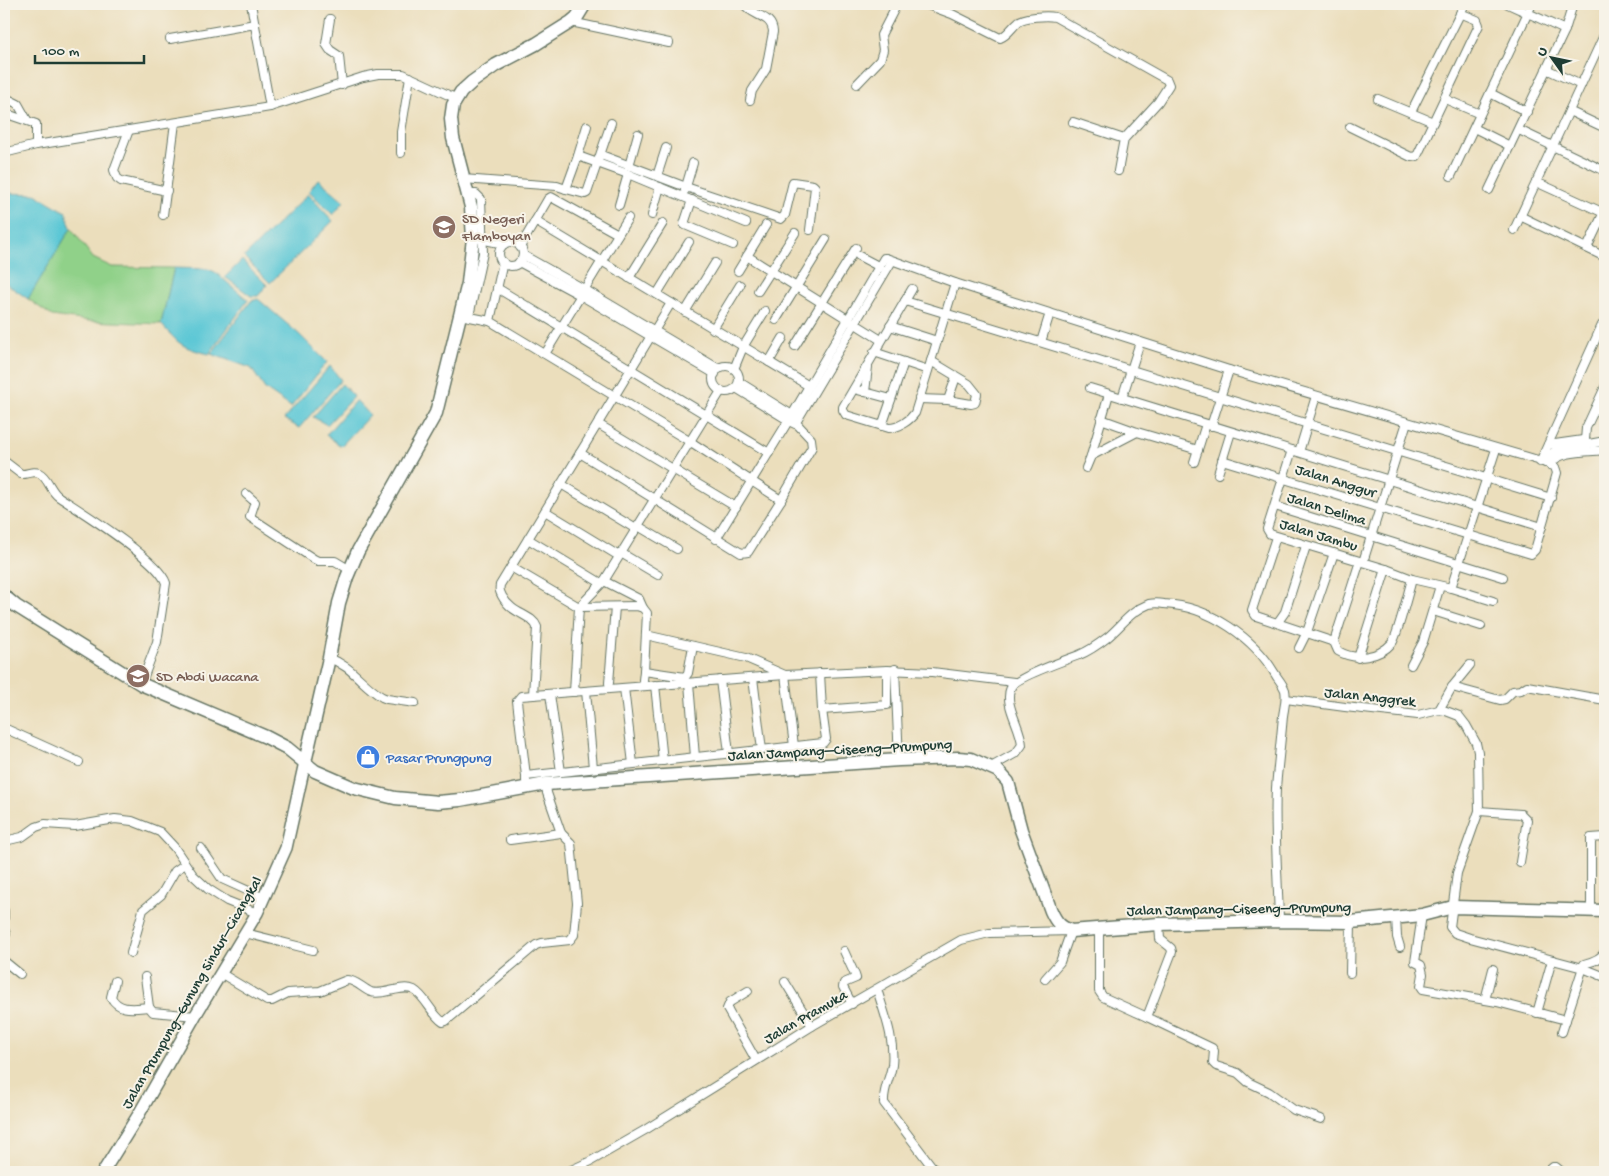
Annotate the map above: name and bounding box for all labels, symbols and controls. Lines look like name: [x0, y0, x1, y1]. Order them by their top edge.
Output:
scale bar: [35, 32, 144, 64]
north arrow: [1526, 32, 1576, 82]
text: 100 m: [41, 43, 80, 61]
text: U: [1534, 44, 1553, 60]
place label: SD Negeri Flamboyan: [461, 211, 531, 246]
school or university icon: SD Negeri Flamboyan: [431, 214, 457, 240]
street label: Jalan Anggur: [1293, 461, 1380, 503]
street label: Jalan Delima: [1285, 489, 1369, 531]
street label: Jalan Jambu: [1277, 516, 1360, 556]
school or university icon: SD Abdi Wacana: [125, 663, 151, 689]
place label: SD Abdi Wacana: [156, 669, 259, 687]
street label: Jalan Anggrek: [1323, 684, 1417, 712]
street label: Jalan Jampang–Ciseeng–Prumpung: [727, 736, 953, 766]
shop icon: Pasar Prungpung: [355, 744, 381, 770]
place label: Pasar Prungpung: [385, 750, 492, 768]
street label: Jalan Prumpung–Gunung Sindur–Cicangkal: [119, 874, 267, 1112]
street label: Jalan Jampang–Ciseeng–Prumpung: [1127, 899, 1352, 921]
street label: Jalan Pramuka: [761, 986, 851, 1049]

